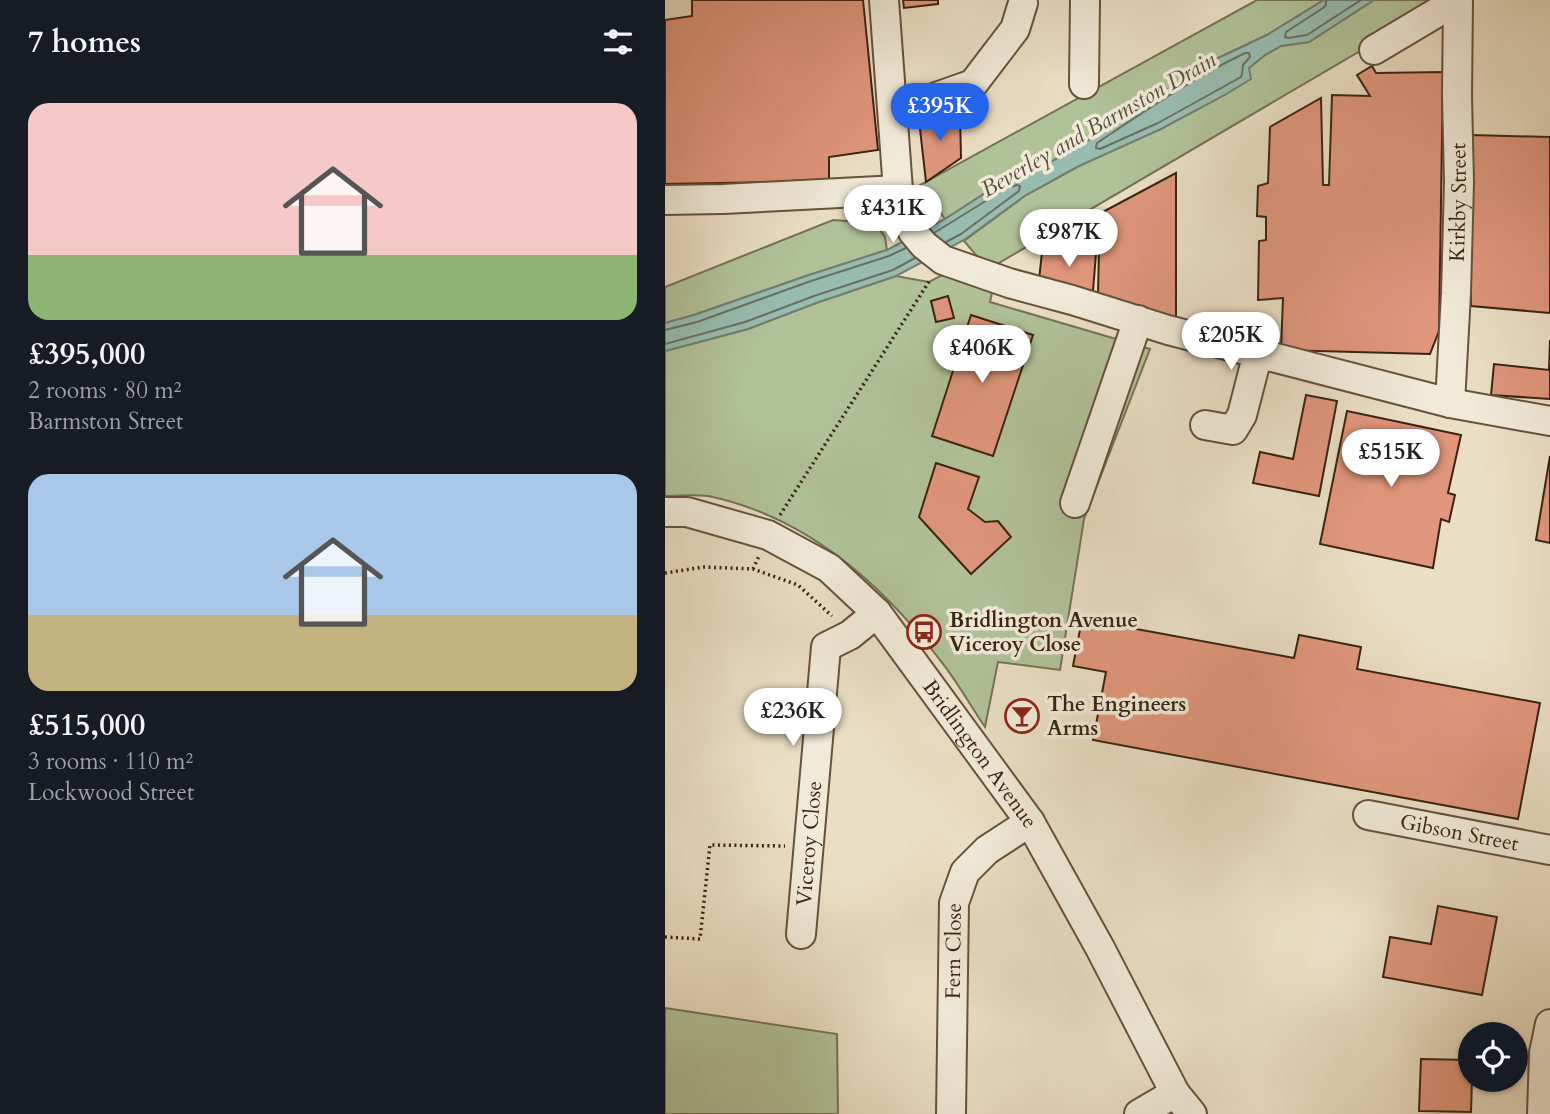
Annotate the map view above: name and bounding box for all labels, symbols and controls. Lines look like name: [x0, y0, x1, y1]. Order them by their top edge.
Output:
text: 7 homes: [28, 22, 141, 63]
icon: filters: [599, 23, 637, 61]
water label: Beverley and Barmston Drain: [975, 44, 1222, 205]
pin: £395K: [891, 83, 989, 143]
text: £395K: [907, 90, 973, 121]
street label: Kirkby Street: [1443, 142, 1474, 262]
icon: home: [270, 148, 396, 274]
pin: £431K: [844, 186, 942, 245]
text: £431K: [860, 192, 926, 223]
pin: £987K: [1020, 210, 1118, 269]
text: £987K: [1036, 216, 1102, 247]
pin: £205K: [1182, 312, 1280, 372]
text: £205K: [1198, 319, 1264, 350]
pin: £406K: [933, 326, 1031, 385]
text: £406K: [949, 332, 1015, 363]
text: £395,000: [28, 334, 145, 375]
text: 2 rooms · 80 m²: [28, 375, 181, 406]
text: Barmston Street: [28, 406, 183, 437]
pin: £515K: [1342, 430, 1440, 489]
text: £515K: [1358, 436, 1424, 467]
icon: home: [270, 519, 396, 645]
place label: Bridlington Avenue Viceroy Close: [949, 606, 1138, 659]
bus stop icon: Bridlington Avenue Viceroy Close: [905, 613, 943, 651]
street label: Bridlington Avenue: [916, 674, 1044, 834]
pin: £236K: [744, 688, 842, 748]
place label: The Engineers Arms: [1047, 690, 1186, 743]
text: £236K: [760, 695, 826, 726]
bar icon: The Engineers Arms: [1003, 697, 1041, 735]
text: £515,000: [28, 705, 145, 746]
text: 3 rooms · 110 m²: [28, 746, 193, 777]
text: Lockwood Street: [28, 777, 194, 808]
street label: Viceroy Close: [790, 780, 829, 907]
street label: Gibson Street: [1397, 807, 1521, 859]
street label: Fern Close: [939, 903, 969, 999]
map controls: [1458, 1022, 1528, 1092]
button: locate: [1458, 1022, 1528, 1092]

